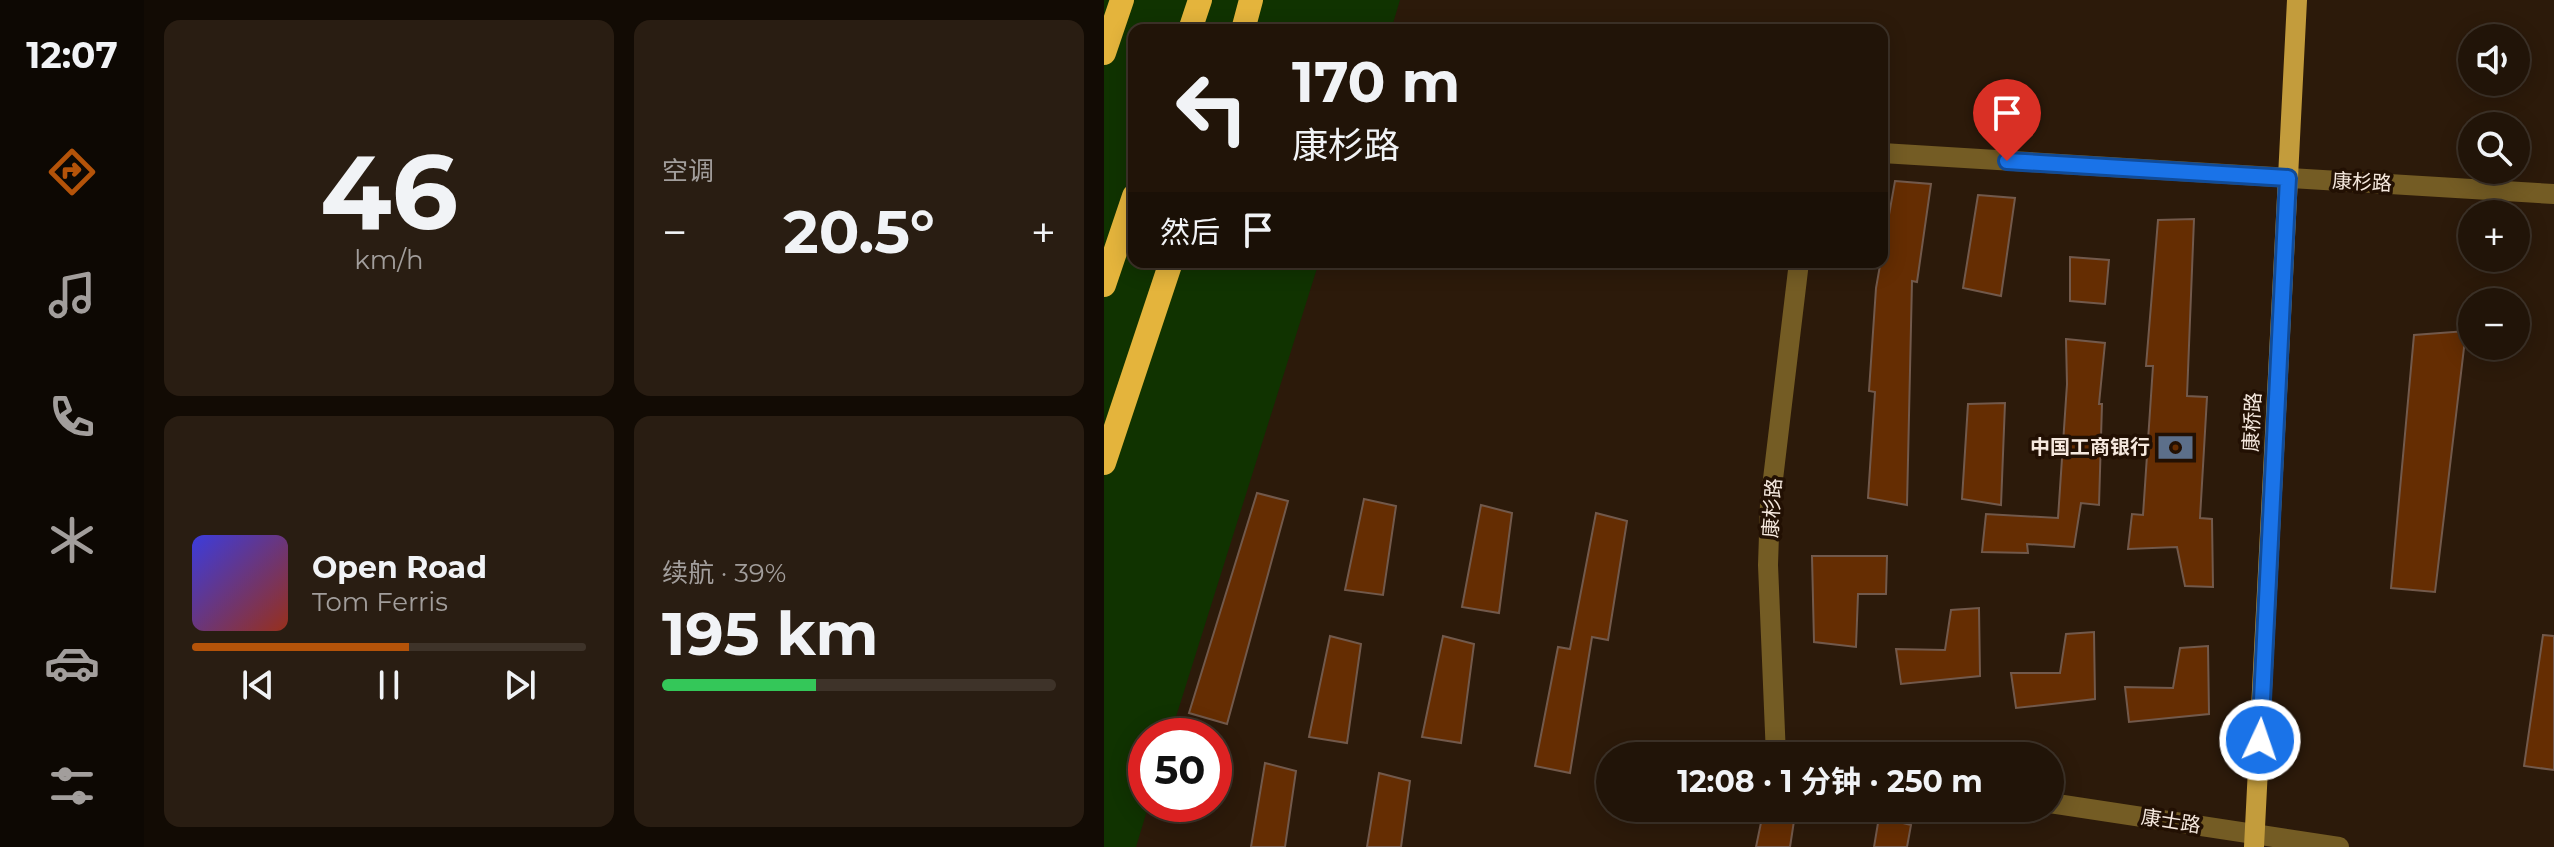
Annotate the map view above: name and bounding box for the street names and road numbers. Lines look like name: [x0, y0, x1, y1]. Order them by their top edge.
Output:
street label: 康杉路: [2331, 168, 2393, 196]
street label: 康桥路: [2238, 391, 2266, 453]
street label: 康杉路: [1758, 477, 1786, 539]
street label: 康士路: [2139, 804, 2203, 838]

